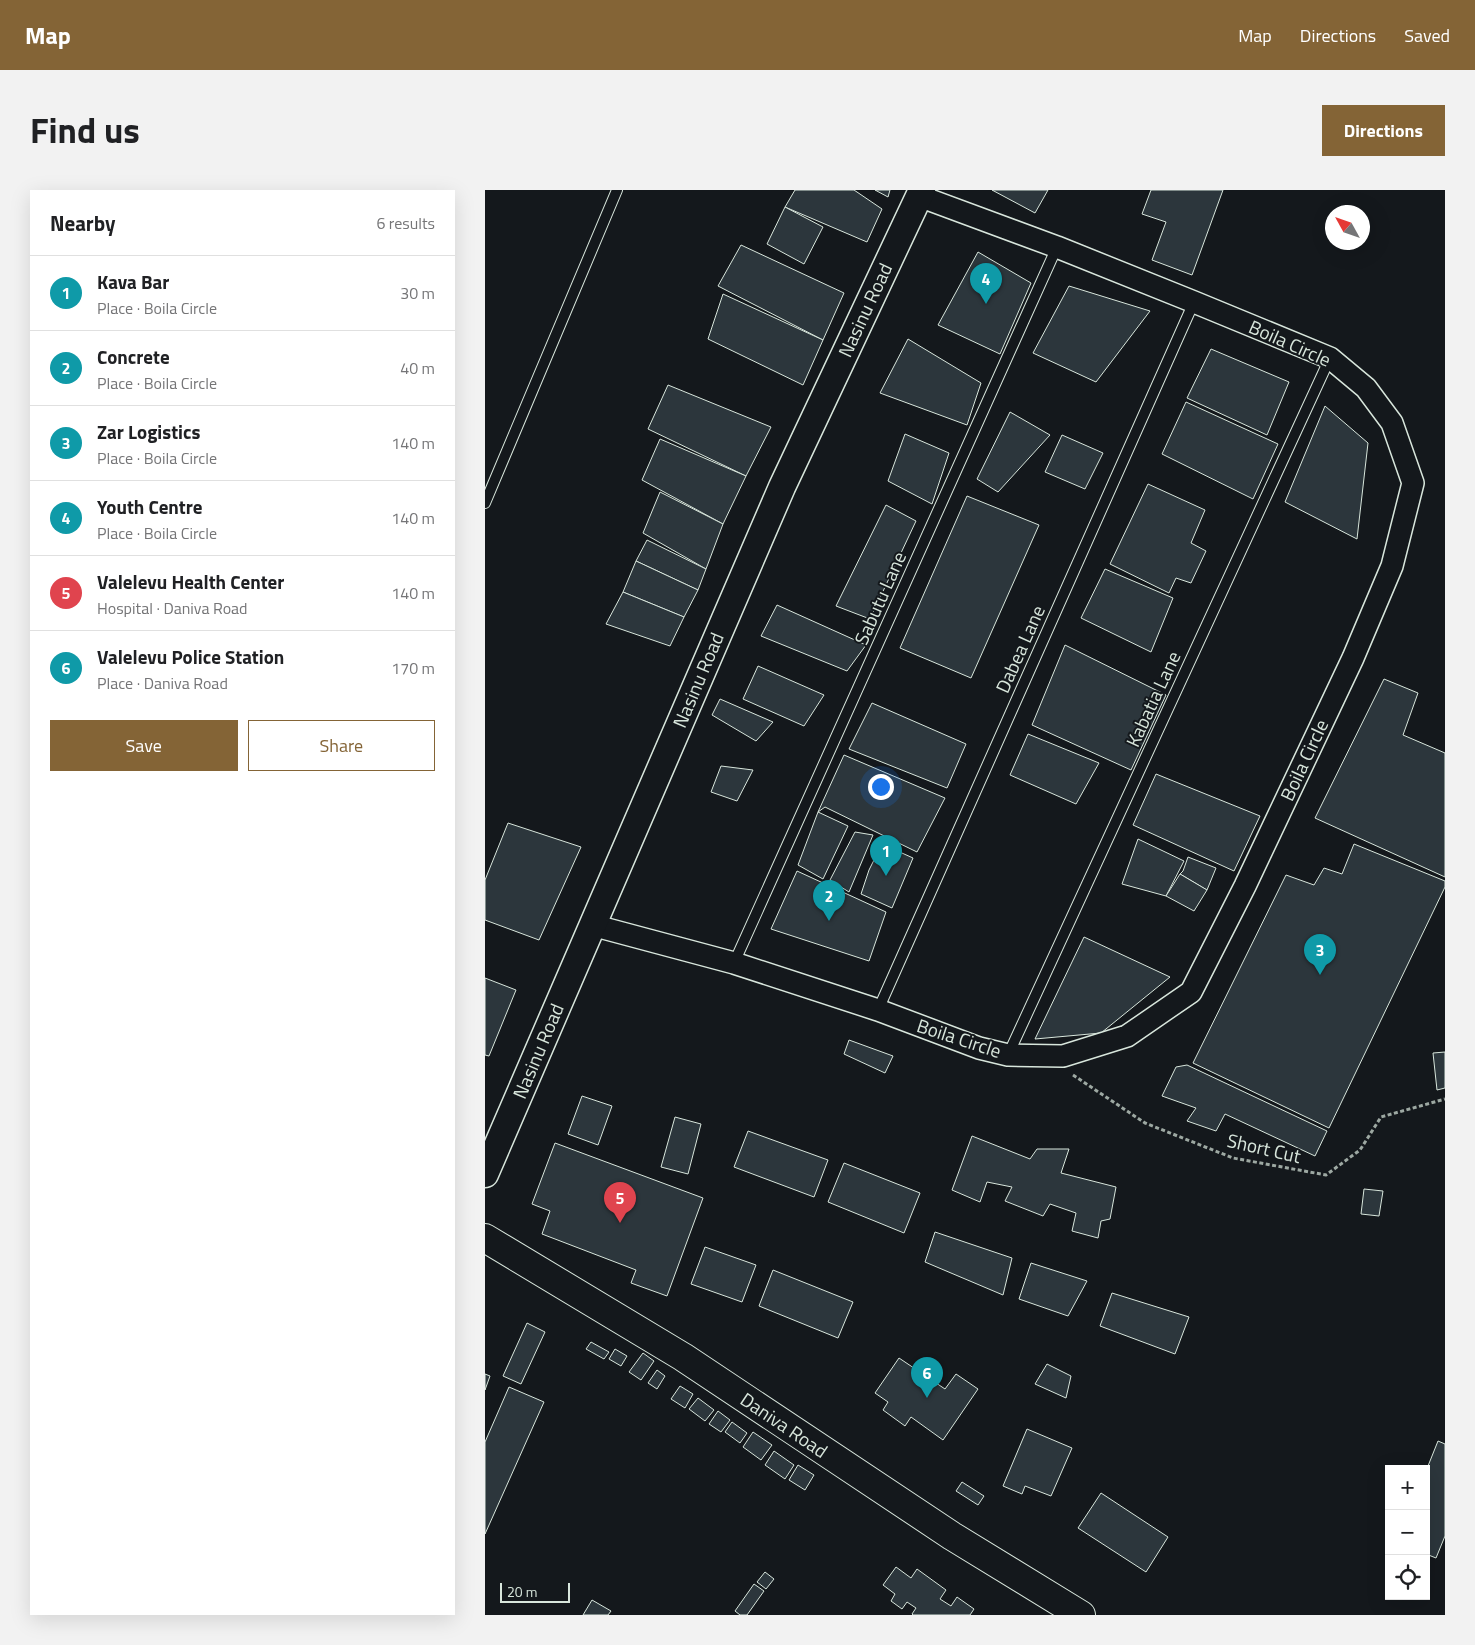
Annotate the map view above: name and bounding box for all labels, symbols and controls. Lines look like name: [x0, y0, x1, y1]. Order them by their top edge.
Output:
text: Map: [25, 17, 71, 53]
text: Map: [1238, 22, 1272, 49]
text: Directions: [1300, 22, 1376, 49]
text: Saved: [1404, 22, 1450, 49]
text: Find us: [30, 103, 140, 157]
button: Directions: [1322, 105, 1445, 156]
north arrow: [1325, 205, 1370, 250]
text: Nearby: [50, 207, 115, 239]
text: 6 results: [376, 211, 435, 235]
street label: Nasinu Road: [830, 258, 899, 362]
pin: 4: [970, 263, 1002, 304]
text: Kava Bar: [97, 267, 169, 296]
text: 1: [62, 281, 70, 305]
text: 30 m: [400, 281, 435, 305]
text: Place · Boila Circle: [97, 296, 217, 320]
street label: Boila Circle: [1245, 312, 1336, 374]
text: Concrete: [97, 342, 170, 371]
text: 2: [62, 356, 70, 380]
text: 40 m: [400, 356, 435, 380]
text: Place · Boila Circle: [97, 371, 217, 395]
text: Zar Logistics: [97, 417, 200, 446]
text: 3: [62, 431, 70, 455]
text: 140 m: [391, 431, 435, 455]
text: Place · Boila Circle: [97, 446, 217, 470]
text: Youth Centre: [97, 492, 203, 521]
text: 4: [62, 506, 70, 530]
text: 140 m: [391, 506, 435, 530]
text: Place · Boila Circle: [97, 521, 217, 545]
street label: Sabutu Lane: [846, 547, 913, 649]
text: Valelevu Health Center: [97, 567, 284, 596]
text: 5: [62, 581, 70, 605]
text: 140 m: [391, 581, 435, 605]
text: Hospital · Daniva Road: [97, 596, 248, 620]
street label: Dabea Lane: [987, 600, 1052, 697]
street label: Nasinu Road: [664, 628, 731, 732]
text: Valelevu Police Station: [97, 642, 284, 671]
street label: Kabatia Lane: [1118, 646, 1187, 751]
text: 6: [62, 656, 70, 680]
text: 170 m: [391, 656, 435, 680]
text: Place · Daniva Road: [97, 671, 228, 695]
street label: Boila Circle: [1272, 714, 1335, 805]
button: Save: [50, 720, 238, 771]
button: Share: [248, 720, 435, 771]
your location: [868, 774, 894, 800]
pin: 1: [870, 835, 902, 876]
pin: 2: [813, 880, 845, 921]
pin: 3: [1304, 934, 1336, 975]
street label: Nasinu Road: [504, 999, 571, 1103]
street label: Boila Circle: [913, 1010, 1005, 1065]
street label: Short Cut: [1224, 1125, 1304, 1170]
pin: 5: [604, 1182, 636, 1223]
pin: 6: [911, 1357, 943, 1398]
street label: Daniva Road: [735, 1385, 834, 1465]
map controls: [1385, 1465, 1430, 1600]
button: +: [1385, 1465, 1430, 1510]
button: −: [1385, 1510, 1430, 1555]
button: locate: [1385, 1555, 1430, 1600]
scale bar: [500, 1580, 570, 1603]
text: 20 m: [507, 1581, 537, 1602]

